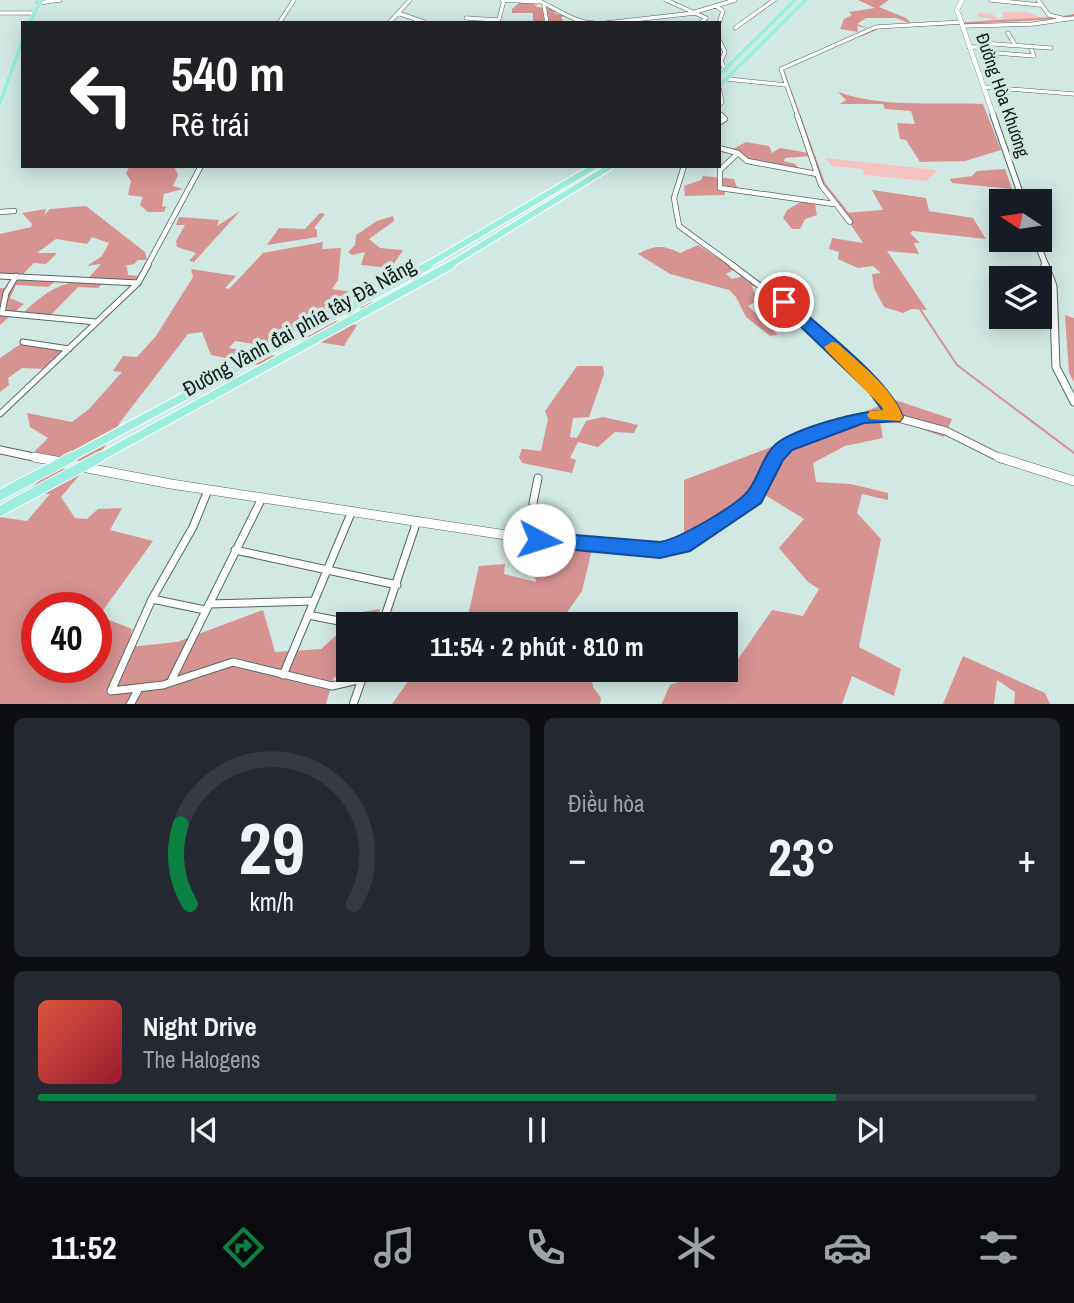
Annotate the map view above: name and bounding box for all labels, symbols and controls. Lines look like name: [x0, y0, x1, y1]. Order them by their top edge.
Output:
street label: Đường Hòa Khương: [970, 30, 1036, 161]
text: 540 m: [171, 40, 285, 106]
icon: left: [56, 49, 147, 140]
text: Rẽ trái: [171, 103, 250, 146]
north arrow: [989, 189, 1052, 252]
map controls: [989, 189, 1052, 329]
street label: Đường Vành đai phía tây Đà Nẵng: [177, 251, 421, 403]
button: layers: [989, 266, 1052, 329]
pin: [754, 272, 814, 332]
icon: arrive: [765, 283, 803, 321]
position arrow: [502, 503, 576, 577]
speed limit sign: 40: [21, 592, 112, 683]
text: 11:54 · 2 phút · 810 m: [430, 629, 644, 664]
text: Điều hòa: [568, 788, 645, 819]
text: 29: [239, 799, 305, 897]
text: 23°: [768, 822, 836, 892]
text: −: [568, 833, 586, 884]
text: +: [1018, 833, 1036, 884]
text: km/h: [250, 884, 294, 918]
text: Night Drive: [143, 1009, 257, 1044]
text: The Halogens: [143, 1044, 260, 1075]
icon: previous: [185, 1111, 223, 1149]
icon: pause: [518, 1111, 556, 1149]
icon: next: [851, 1111, 889, 1149]
icon: directions: [219, 1223, 268, 1272]
icon: music: [370, 1223, 419, 1272]
icon: phone: [521, 1223, 570, 1272]
icon: climate: [672, 1223, 721, 1272]
icon: car: [823, 1223, 872, 1272]
icon: filters: [974, 1223, 1023, 1272]
text: 11:52: [51, 1226, 117, 1269]

